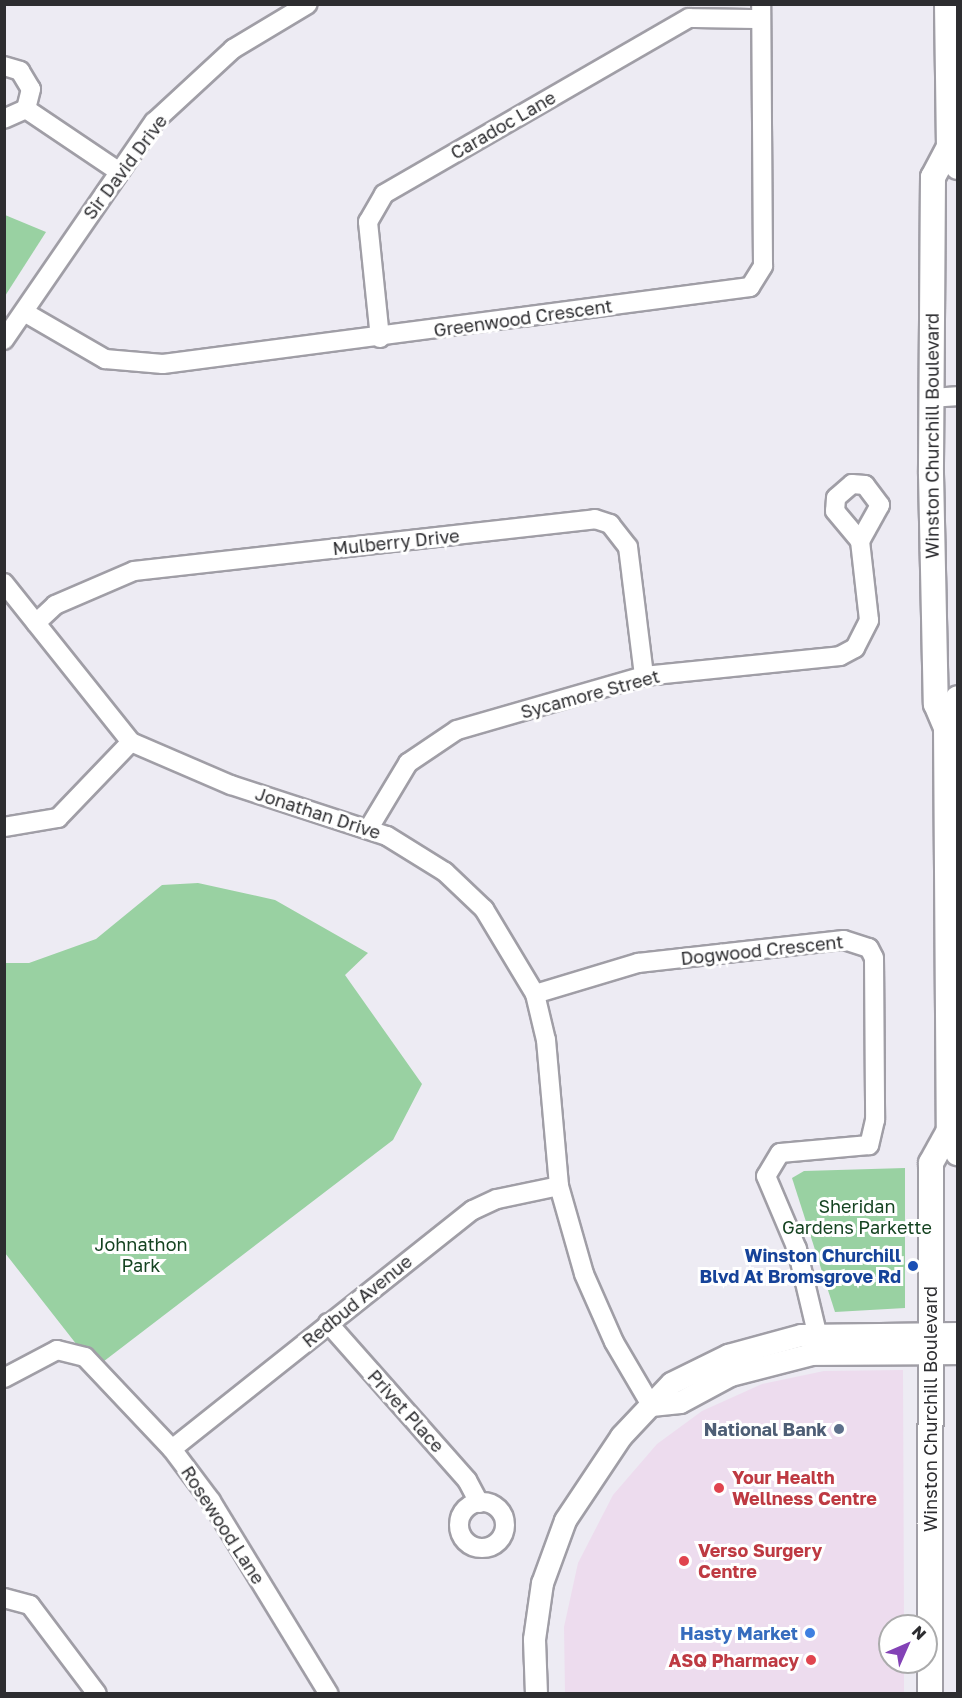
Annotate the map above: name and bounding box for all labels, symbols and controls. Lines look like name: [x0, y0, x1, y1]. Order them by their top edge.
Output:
street label: Caradoc Lane: [447, 86, 559, 164]
street label: Sir David Drive: [79, 110, 171, 224]
street label: Greenwood Crescent: [432, 295, 614, 341]
street label: Winston Churchill Boulevard: [921, 313, 943, 559]
street label: Mulberry Drive: [332, 525, 460, 559]
street label: Sycamore Street: [518, 665, 662, 723]
street label: Jonathan Drive: [253, 783, 383, 843]
street label: Dogwood Crescent: [680, 931, 844, 969]
park label: Sheridan Gardens Parkette: [782, 1196, 932, 1238]
park label: Johnathon Park: [94, 1234, 188, 1276]
place label: Winston Churchill Blvd At Bromsgrove Rd: [699, 1245, 901, 1288]
street label: Redbud Avenue: [298, 1250, 416, 1352]
marker: Winston Churchill Blvd At Bromsgrove Rd: [906, 1259, 920, 1273]
street label: Winston Churchill Boulevard: [919, 1286, 941, 1532]
street label: Privet Place: [363, 1365, 449, 1457]
place label: National Bank: [704, 1418, 827, 1440]
marker: National Bank: [832, 1422, 846, 1436]
street label: Rosewood Lane: [177, 1462, 269, 1588]
place label: Your Health Wellness Centre: [732, 1467, 877, 1510]
marker: Your Health Wellness Centre: [710, 1479, 728, 1497]
place label: Verso Surgery Centre: [698, 1540, 822, 1582]
marker: Verso Surgery Centre: [675, 1552, 693, 1570]
north arrow: [878, 1614, 938, 1674]
text: N: [908, 1621, 931, 1644]
place label: Hasty Market: [680, 1622, 798, 1644]
marker: Hasty Market: [803, 1626, 817, 1640]
place label: ASQ Pharmacy: [669, 1649, 799, 1671]
marker: ASQ Pharmacy: [804, 1653, 818, 1667]

